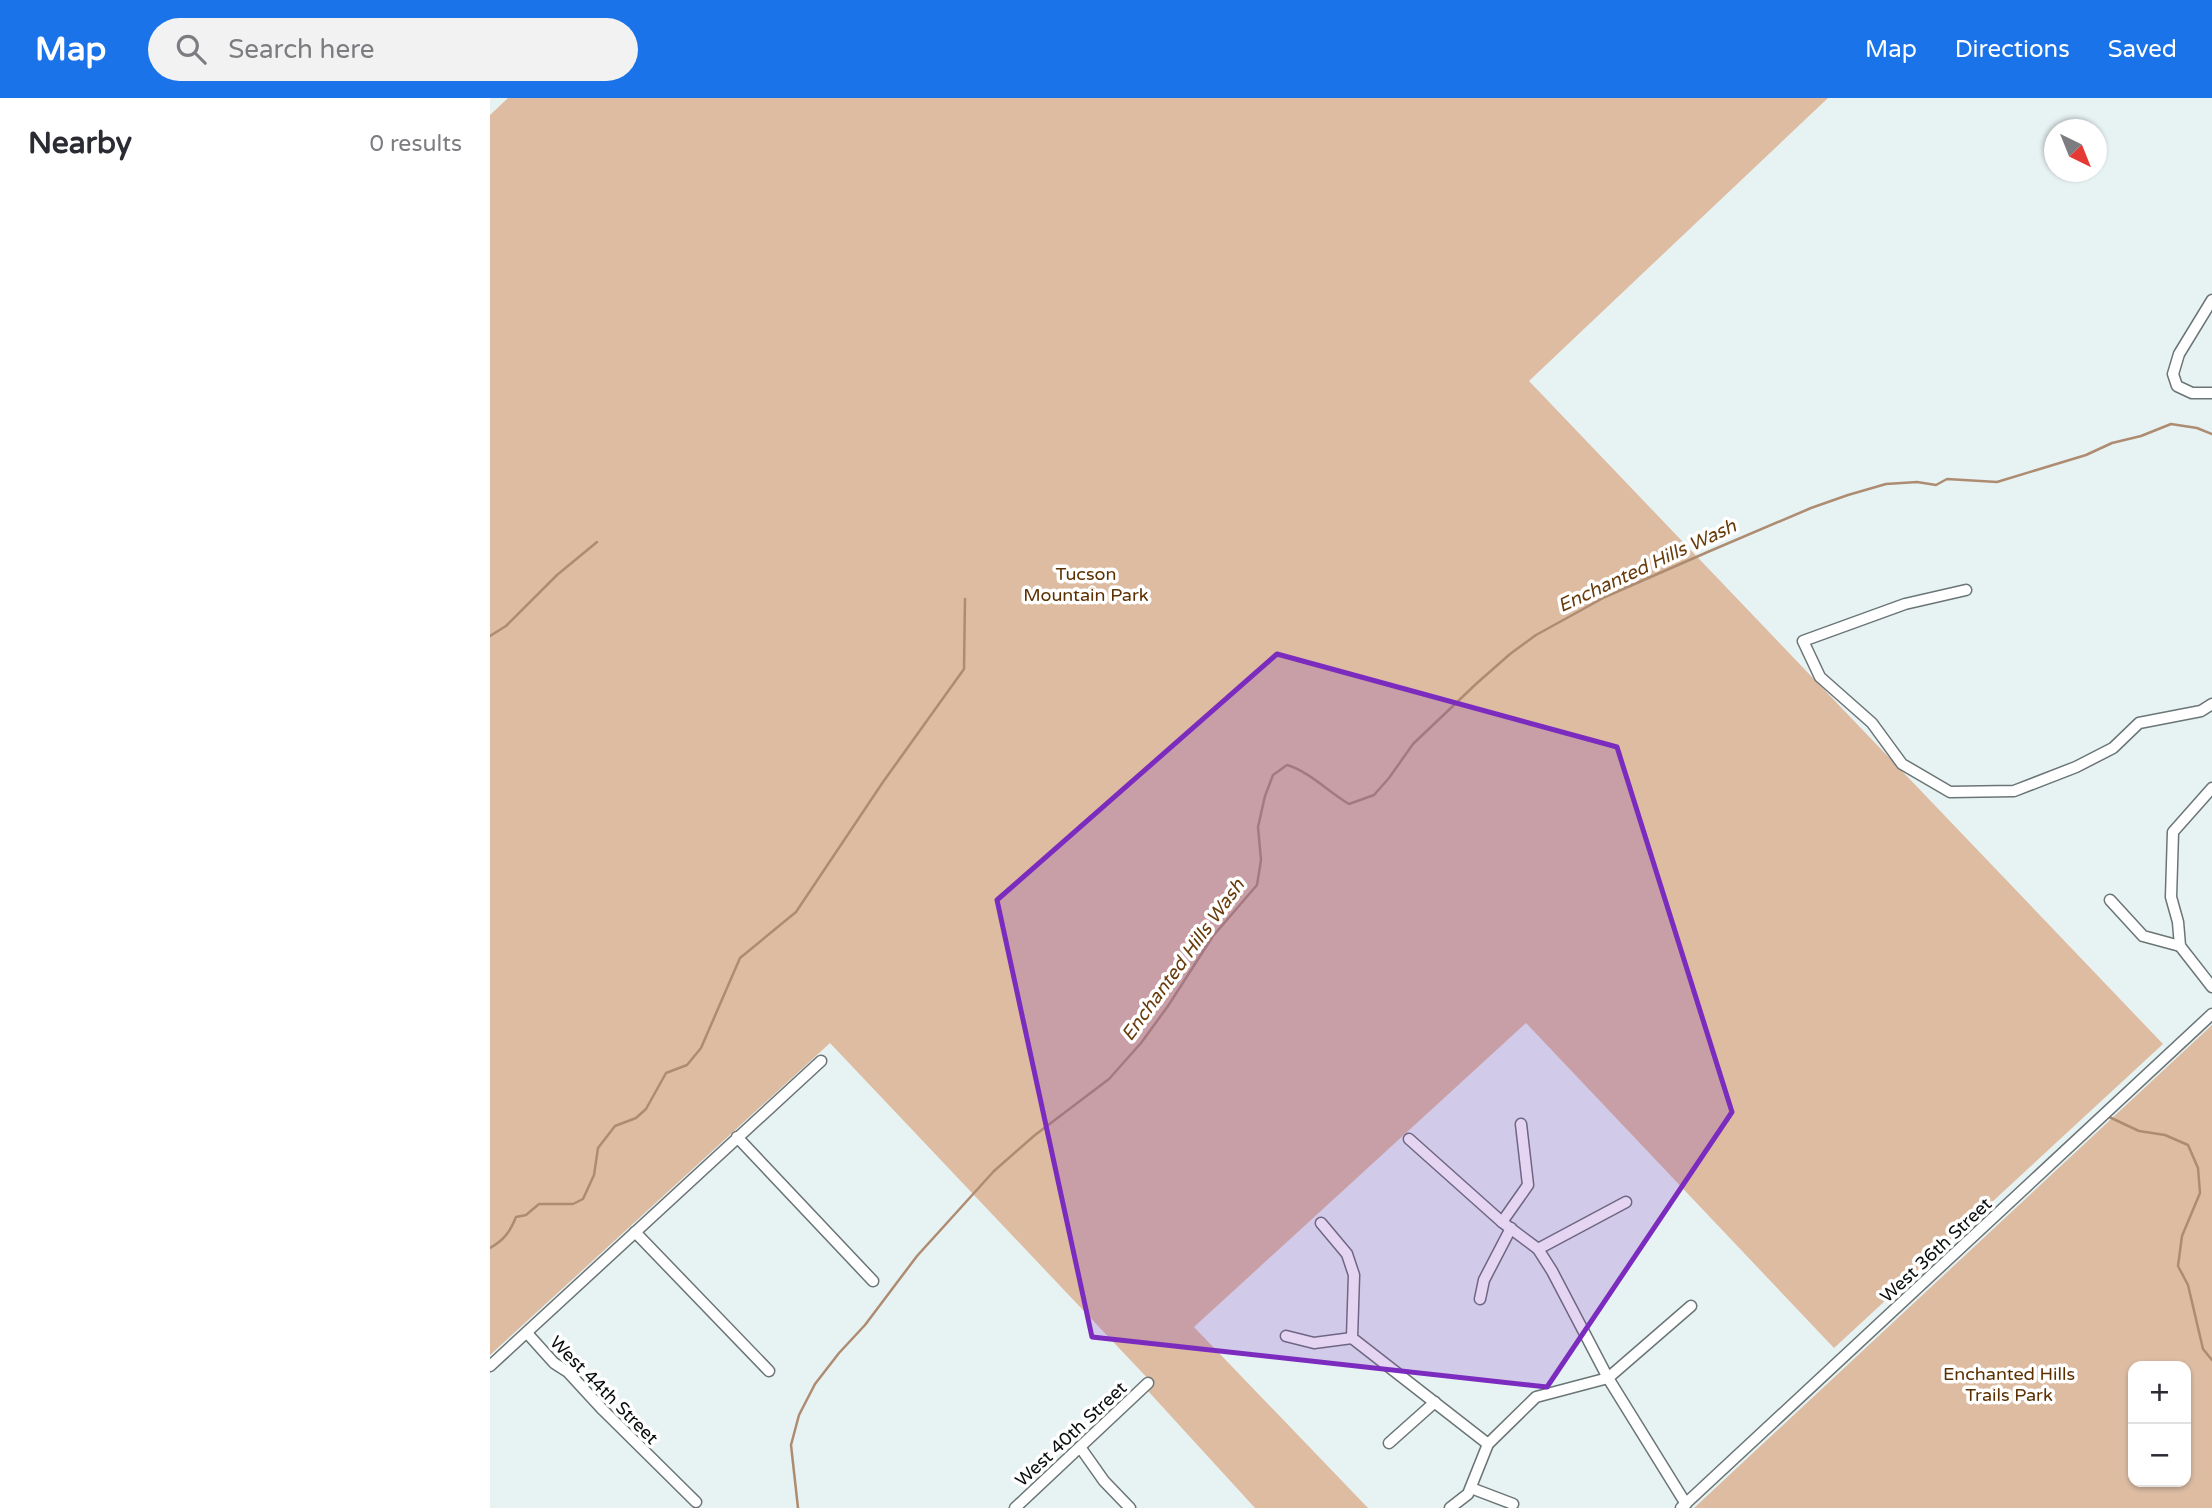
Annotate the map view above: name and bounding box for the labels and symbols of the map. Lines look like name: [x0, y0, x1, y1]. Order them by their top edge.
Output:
north arrow: [2044, 119, 2107, 182]
water label: Enchanted Hills Wash: [1554, 515, 1740, 617]
park label: Tucson Mountain Park: [1023, 563, 1149, 606]
water label: Enchanted Hills Wash: [1117, 875, 1249, 1045]
street label: West 36th Street: [1876, 1193, 1996, 1307]
street label: West 44th Street: [545, 1331, 663, 1449]
park label: Enchanted Hills Trails Park: [1943, 1363, 2075, 1406]
street label: West 40th Street: [1011, 1377, 1131, 1491]

